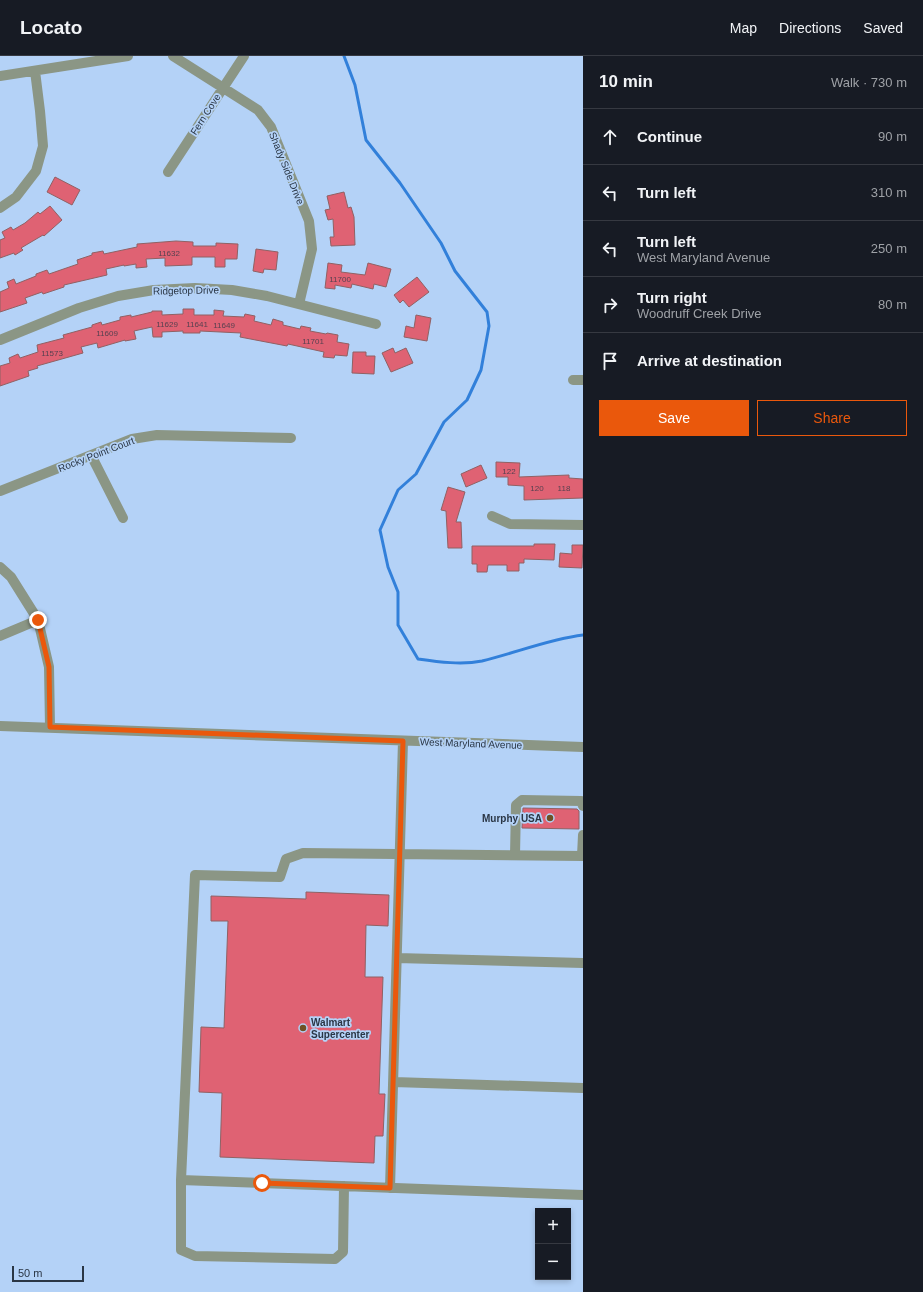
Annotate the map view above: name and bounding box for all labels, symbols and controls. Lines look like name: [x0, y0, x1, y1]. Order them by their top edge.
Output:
text: Locato: [20, 17, 82, 38]
text: Map: [730, 20, 757, 36]
text: Directions: [779, 20, 841, 36]
text: Saved: [863, 20, 903, 36]
text: 10 min: [599, 72, 653, 91]
text: Walk · 730 m: [831, 75, 907, 90]
street label: Fern Cove: [188, 91, 223, 137]
icon: ahead: [599, 126, 621, 148]
text: Continue: [637, 128, 702, 145]
text: 90 m: [878, 129, 907, 144]
street label: Shady Side Drive: [267, 130, 306, 206]
icon: left: [599, 182, 621, 204]
text: Turn left: [637, 184, 696, 201]
text: 310 m: [871, 185, 907, 200]
text: Turn left: [637, 233, 696, 250]
icon: left: [599, 238, 621, 260]
text: 250 m: [871, 241, 907, 256]
house number: 11632: [158, 249, 180, 258]
text: West Maryland Avenue: [637, 250, 770, 265]
house number: 11700: [329, 275, 351, 284]
street label: Ridgetop Drive: [153, 284, 220, 297]
text: Turn right: [637, 289, 707, 306]
icon: right: [599, 294, 621, 316]
text: 80 m: [878, 297, 907, 312]
text: Woodruff Creek Drive: [637, 306, 762, 321]
house number: 11629: [156, 320, 178, 329]
house number: 11641: [186, 320, 208, 329]
house number: 11649: [213, 321, 235, 330]
house number: 11609: [96, 329, 118, 338]
house number: 11701: [302, 337, 324, 346]
house number: 11573: [41, 349, 63, 358]
icon: arrive: [599, 350, 621, 372]
text: Arrive at destination: [637, 352, 782, 369]
button: Save: [599, 400, 749, 436]
button: Share: [757, 400, 907, 436]
street label: Rocky Point Court: [57, 435, 136, 474]
house number: 122: [502, 467, 516, 476]
house number: 120: [530, 484, 544, 493]
house number: 118: [558, 484, 571, 493]
route end: [29, 611, 47, 629]
street label: West Maryland Avenue: [420, 736, 523, 751]
place label: Murphy USA: [482, 813, 542, 824]
marker: Murphy USA: [545, 813, 555, 823]
place label: Walmart Supercenter: [311, 1017, 369, 1040]
marker: Walmart Supercenter: [298, 1023, 308, 1033]
route start: [253, 1174, 271, 1192]
map controls: [535, 1208, 571, 1280]
button: +: [535, 1208, 571, 1244]
button: −: [535, 1244, 571, 1280]
scale bar: [12, 1264, 84, 1283]
text: 50 m: [18, 1267, 42, 1279]

